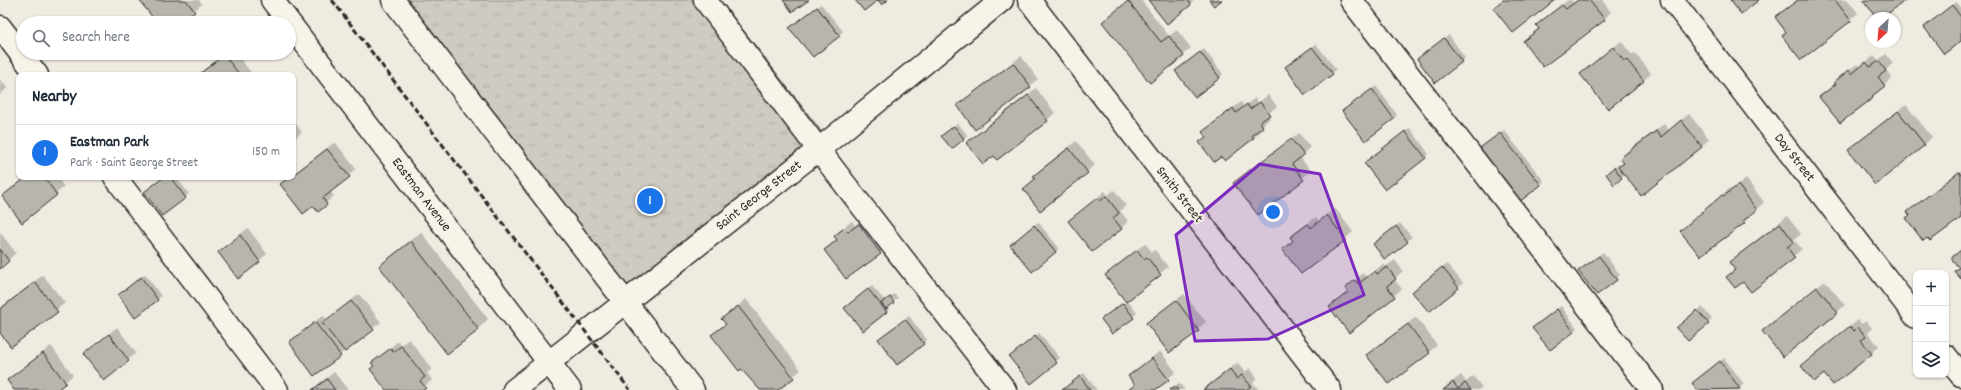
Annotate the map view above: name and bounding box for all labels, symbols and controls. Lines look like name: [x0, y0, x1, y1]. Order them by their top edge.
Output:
north arrow: [1865, 12, 1901, 48]
search box: [16, 16, 296, 60]
icon: search: [30, 27, 52, 49]
text: Search here: [62, 27, 130, 49]
text: Nearby: [32, 86, 76, 110]
street label: Day Street: [1769, 130, 1819, 186]
text: Eastman Park: [70, 132, 149, 154]
text: 1: [44, 143, 46, 162]
text: 150 m: [252, 143, 280, 162]
text: Park · Saint George Street: [70, 154, 198, 173]
street label: Eastman Avenue: [386, 154, 456, 236]
street label: Saint George Street: [712, 156, 806, 236]
street label: Smith Street: [1150, 162, 1208, 228]
pin: 1: [637, 186, 663, 216]
your location: [1263, 202, 1283, 222]
map controls: [1913, 270, 1949, 378]
button: +: [1913, 270, 1949, 306]
button: −: [1913, 306, 1949, 342]
button: layers: [1913, 342, 1949, 378]

